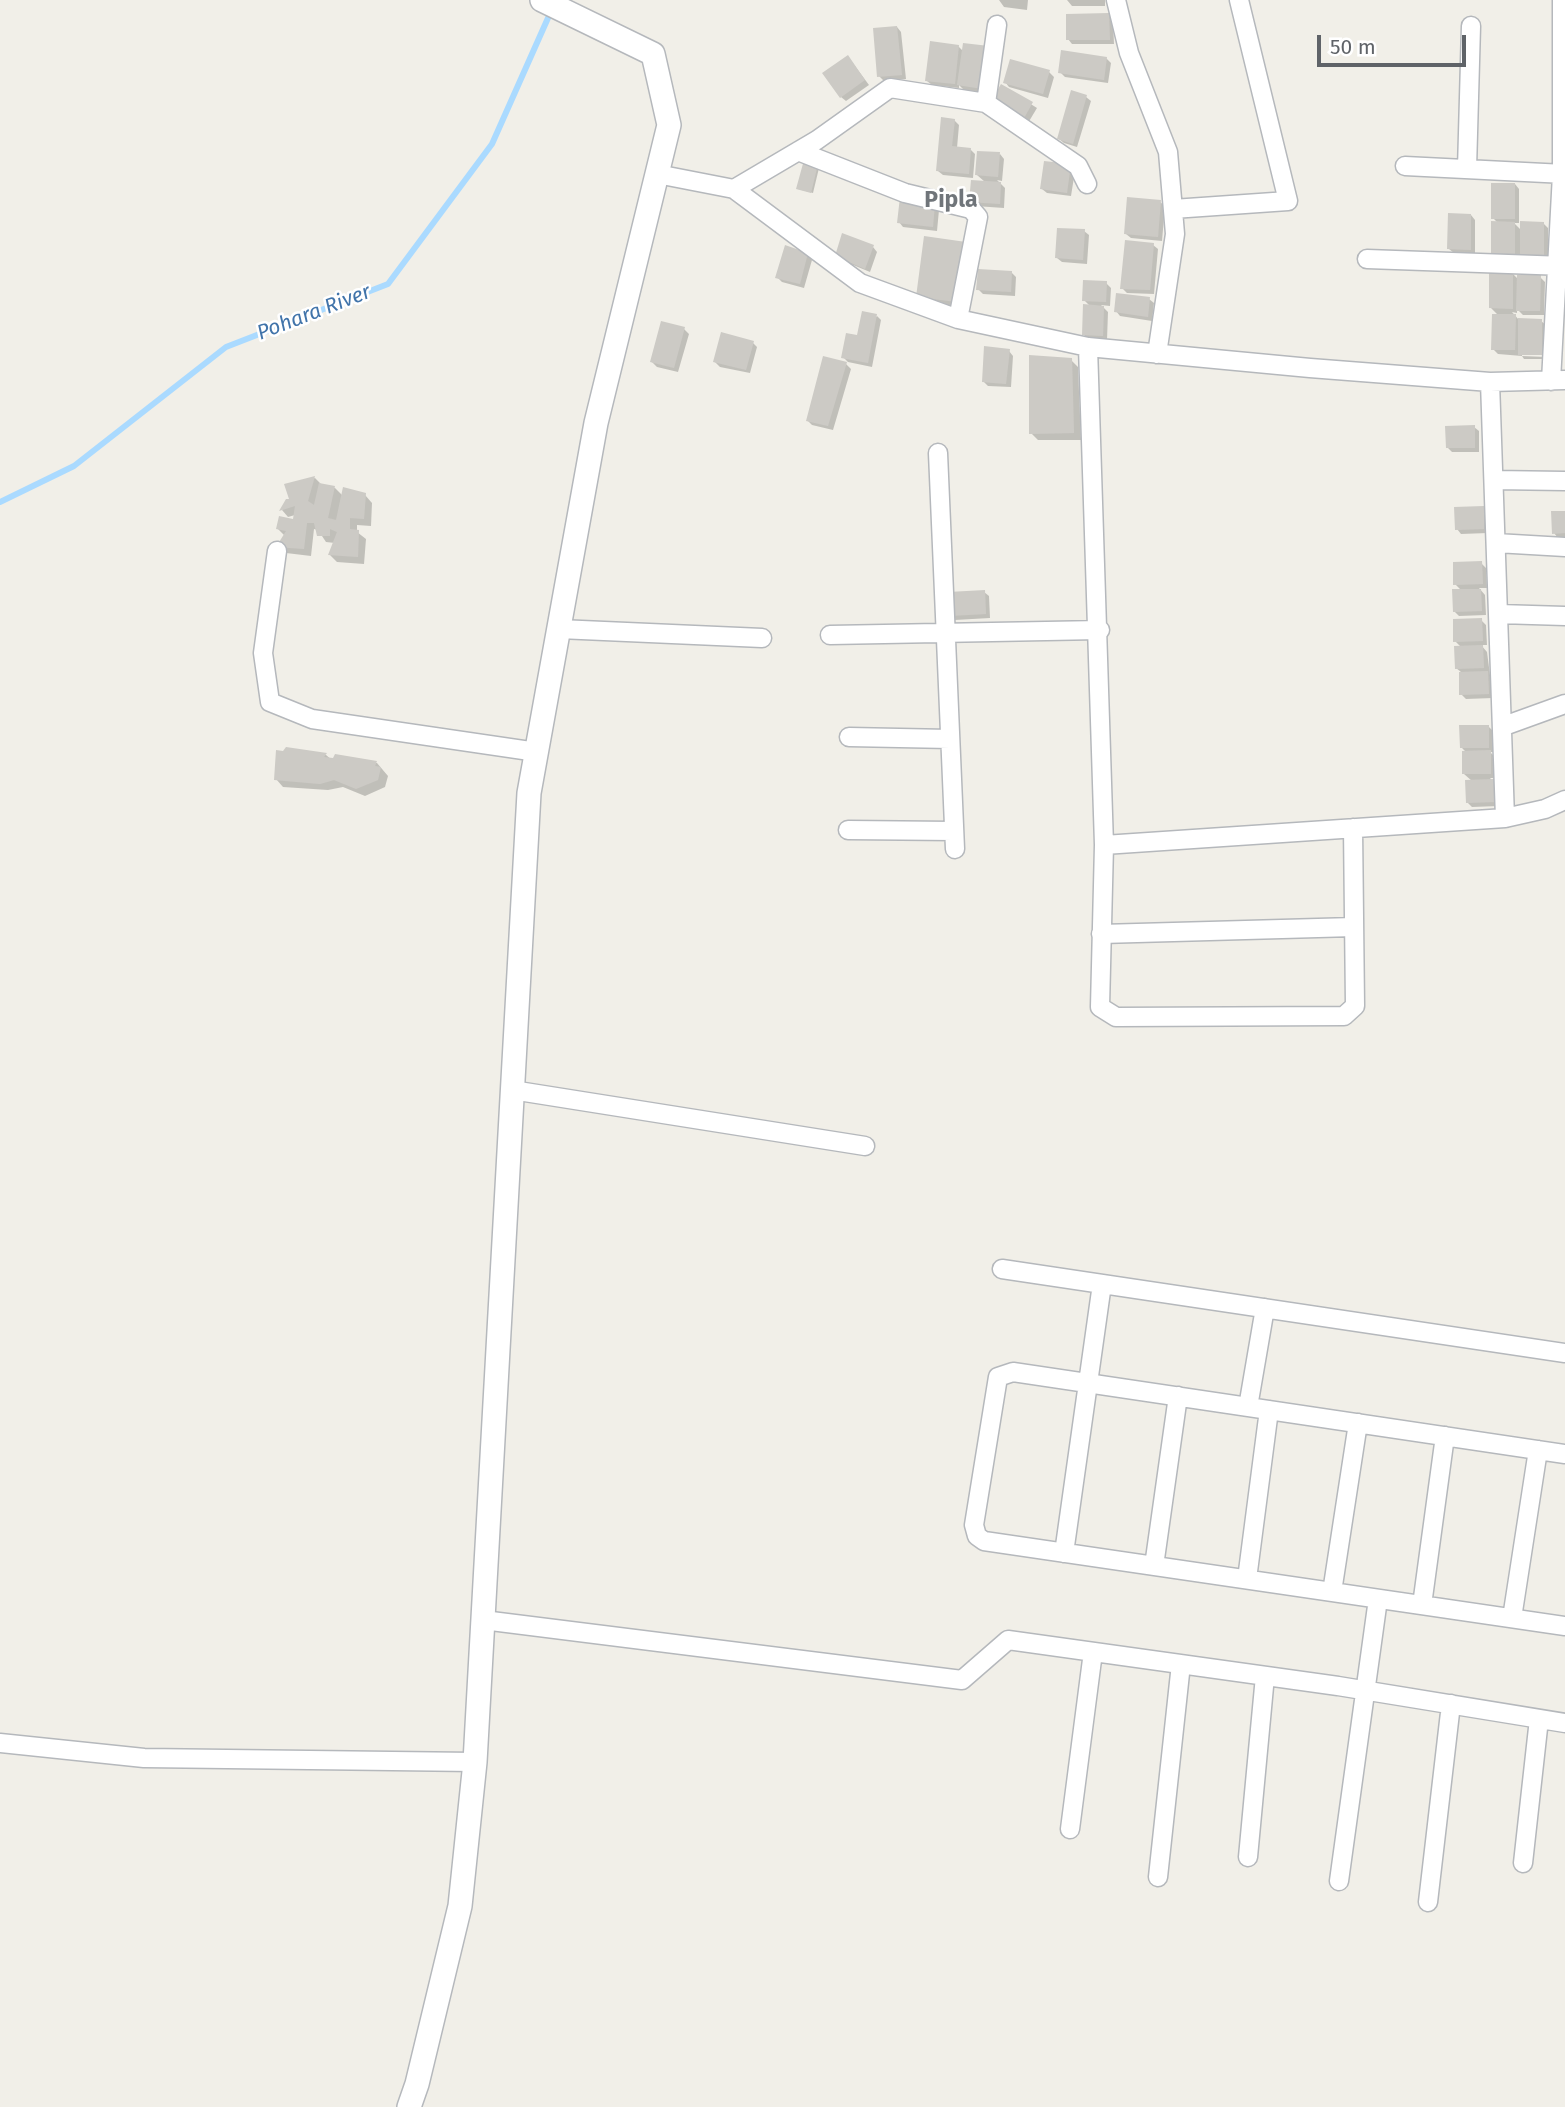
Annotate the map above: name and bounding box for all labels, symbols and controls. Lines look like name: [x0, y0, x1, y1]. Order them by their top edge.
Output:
scale bar: [1320, 21, 1469, 65]
text: 50 m: [1330, 34, 1376, 60]
district label: Pipla: [924, 187, 978, 215]
water label: Pohara River: [254, 280, 374, 346]

